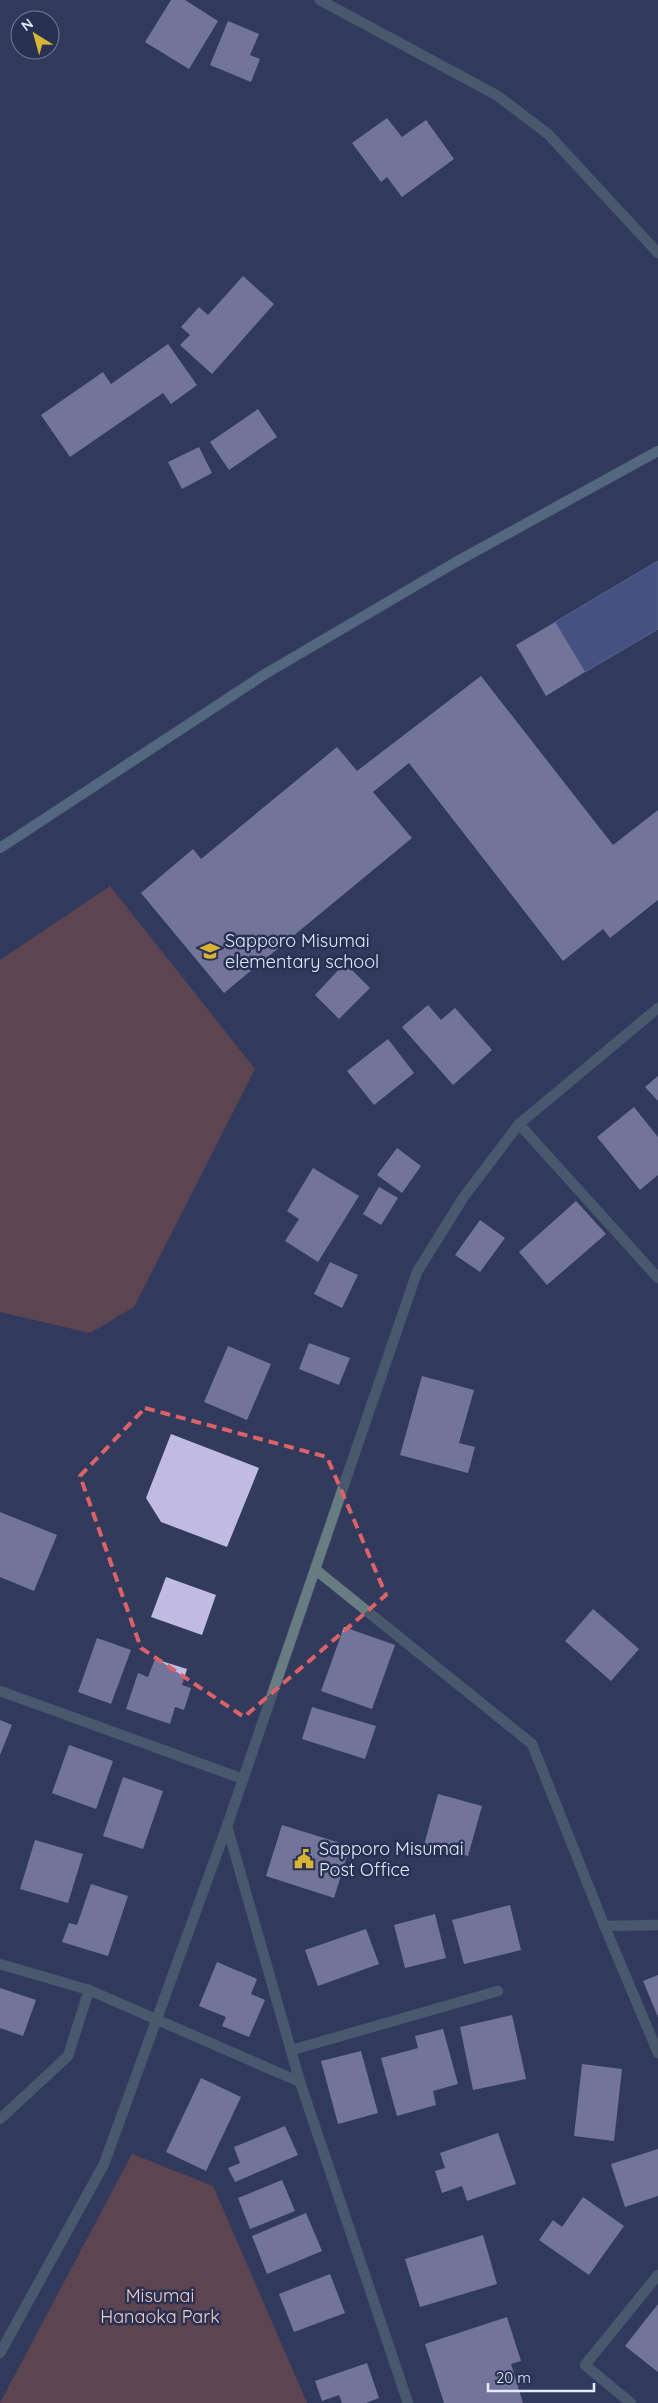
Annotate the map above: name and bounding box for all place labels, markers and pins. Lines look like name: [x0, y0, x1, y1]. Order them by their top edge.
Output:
place label: Sapporo Misumai elementary school: [225, 929, 379, 973]
school or university icon: Sapporo Misumai elementary school: [199, 940, 221, 962]
place label: Sapporo Misumai Post Office: [319, 1837, 464, 1881]
public building icon: Sapporo Misumai Post Office: [293, 1848, 315, 1870]

